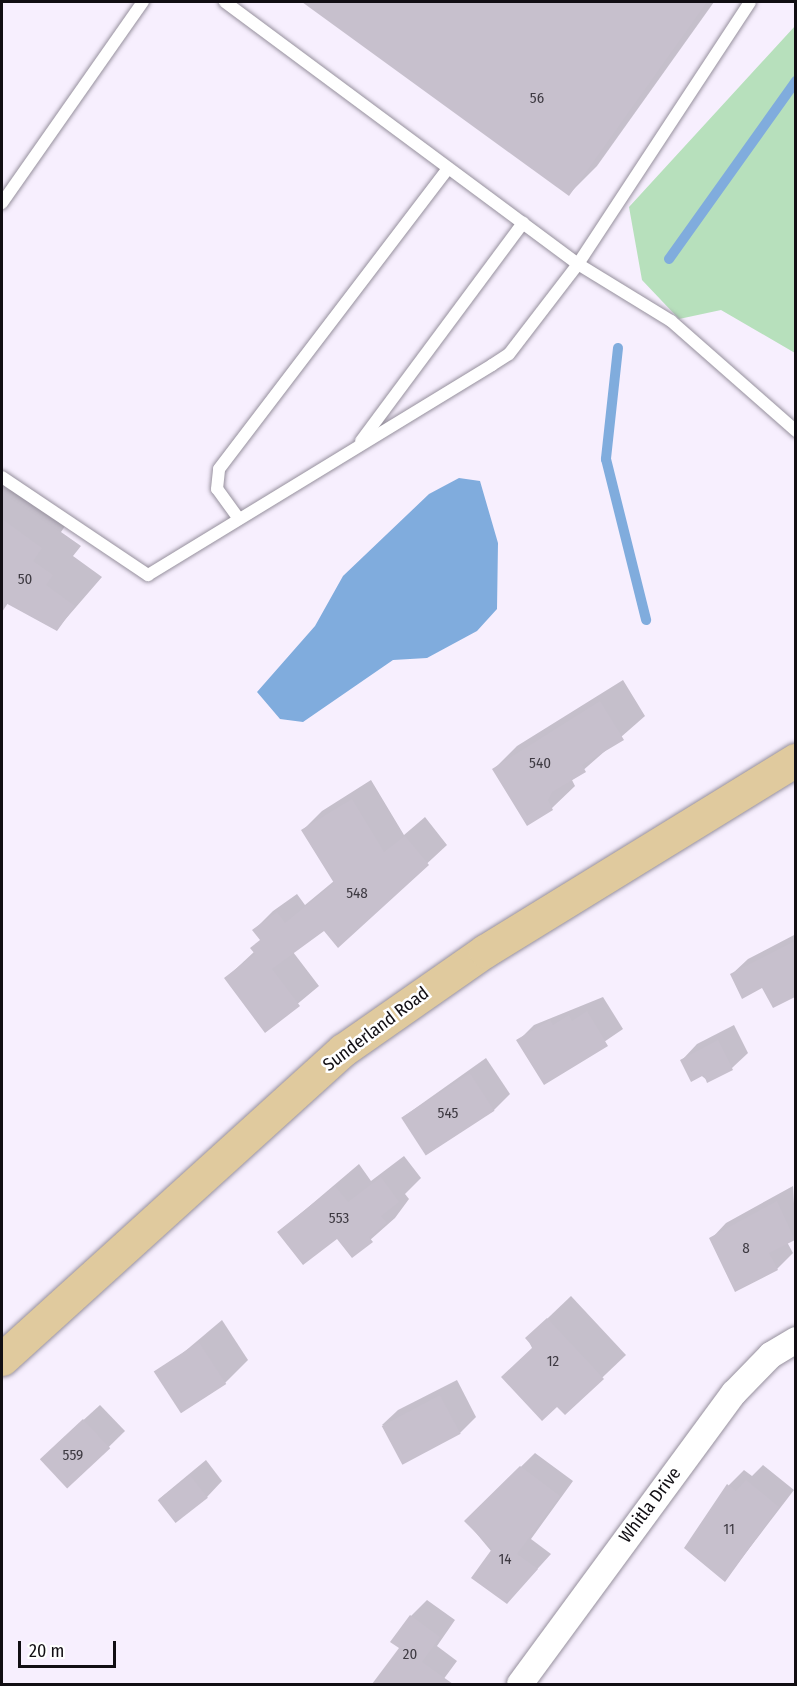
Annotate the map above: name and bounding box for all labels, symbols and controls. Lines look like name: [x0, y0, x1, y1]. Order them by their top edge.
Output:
house number: 56: [530, 90, 544, 108]
house number: 50: [18, 571, 32, 589]
house number: 540: [529, 755, 551, 773]
house number: 548: [346, 885, 368, 903]
street label: Sunderland Road: [319, 982, 433, 1076]
house number: 545: [438, 1105, 458, 1123]
house number: 553: [329, 1210, 349, 1228]
house number: 8: [742, 1240, 750, 1258]
house number: 12: [547, 1353, 559, 1371]
house number: 559: [63, 1447, 83, 1465]
street label: Whitla Drive: [615, 1463, 685, 1547]
house number: 11: [723, 1521, 735, 1539]
house number: 14: [498, 1551, 512, 1569]
scale bar: [21, 1629, 118, 1667]
text: 20 m: [29, 1640, 64, 1662]
house number: 20: [403, 1646, 417, 1664]

